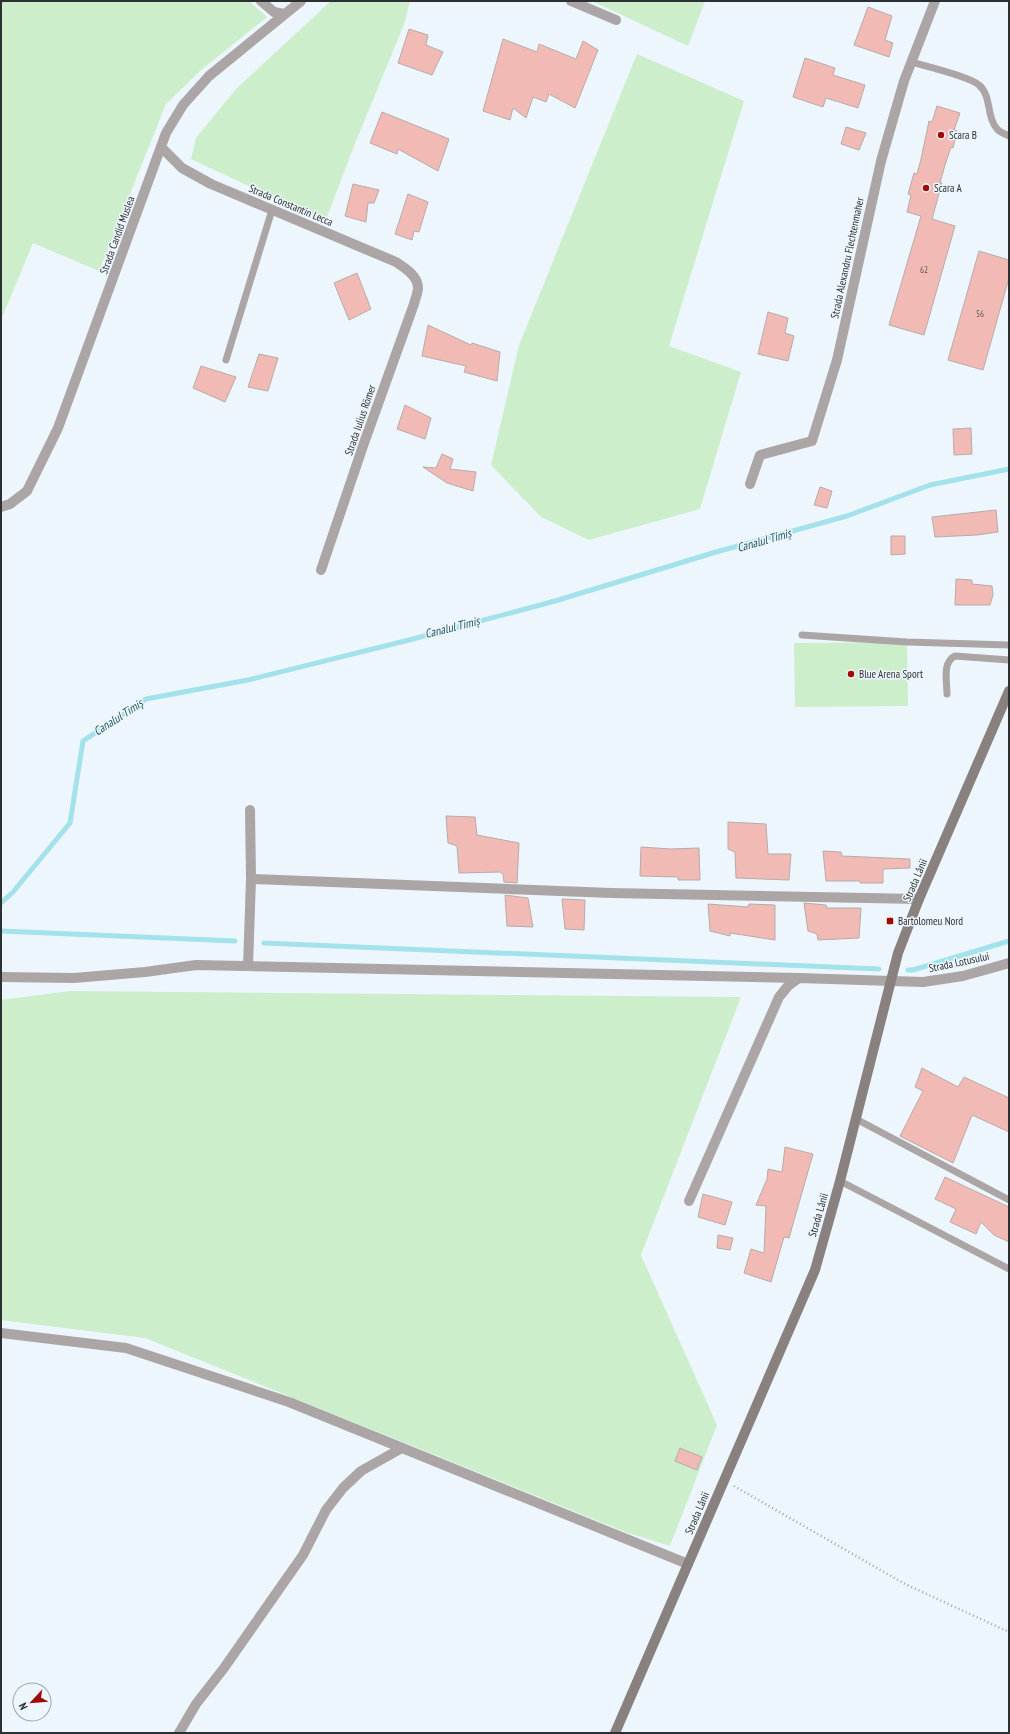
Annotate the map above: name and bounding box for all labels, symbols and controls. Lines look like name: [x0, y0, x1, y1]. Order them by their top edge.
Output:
place label: Scara B: [949, 128, 977, 142]
marker: Scara B: [936, 130, 946, 140]
street label: Strada Constantin Lecca: [247, 181, 335, 229]
place label: Scara A: [934, 181, 962, 195]
marker: Scara A: [921, 183, 931, 193]
street label: Strada Candid Muslea: [96, 194, 138, 276]
street label: Strada Alexandru Flechtenmaher: [827, 196, 867, 320]
house number: 62: [920, 264, 928, 275]
house number: 56: [976, 308, 984, 319]
street label: Strada Iulius Römer: [341, 383, 379, 457]
water label: Canalul Timiș: [735, 525, 795, 555]
water label: Canalul Timiș: [423, 613, 483, 641]
place label: Blue Arena Sport: [859, 667, 923, 681]
marker: Blue Arena Sport: [846, 669, 856, 679]
water label: Canalul Timiș: [91, 694, 147, 738]
street label: Strada Lânii: [900, 856, 930, 904]
place label: Bartolomeu Nord: [898, 914, 963, 928]
marker: Bartolomeu Nord: [885, 916, 895, 926]
street label: Strada Lotusului: [927, 949, 991, 975]
street label: Strada Lânii: [805, 1191, 831, 1239]
street label: Strada Lânii: [682, 1489, 712, 1537]
north arrow: [12, 1682, 52, 1722]
text: N: [15, 1701, 31, 1712]

